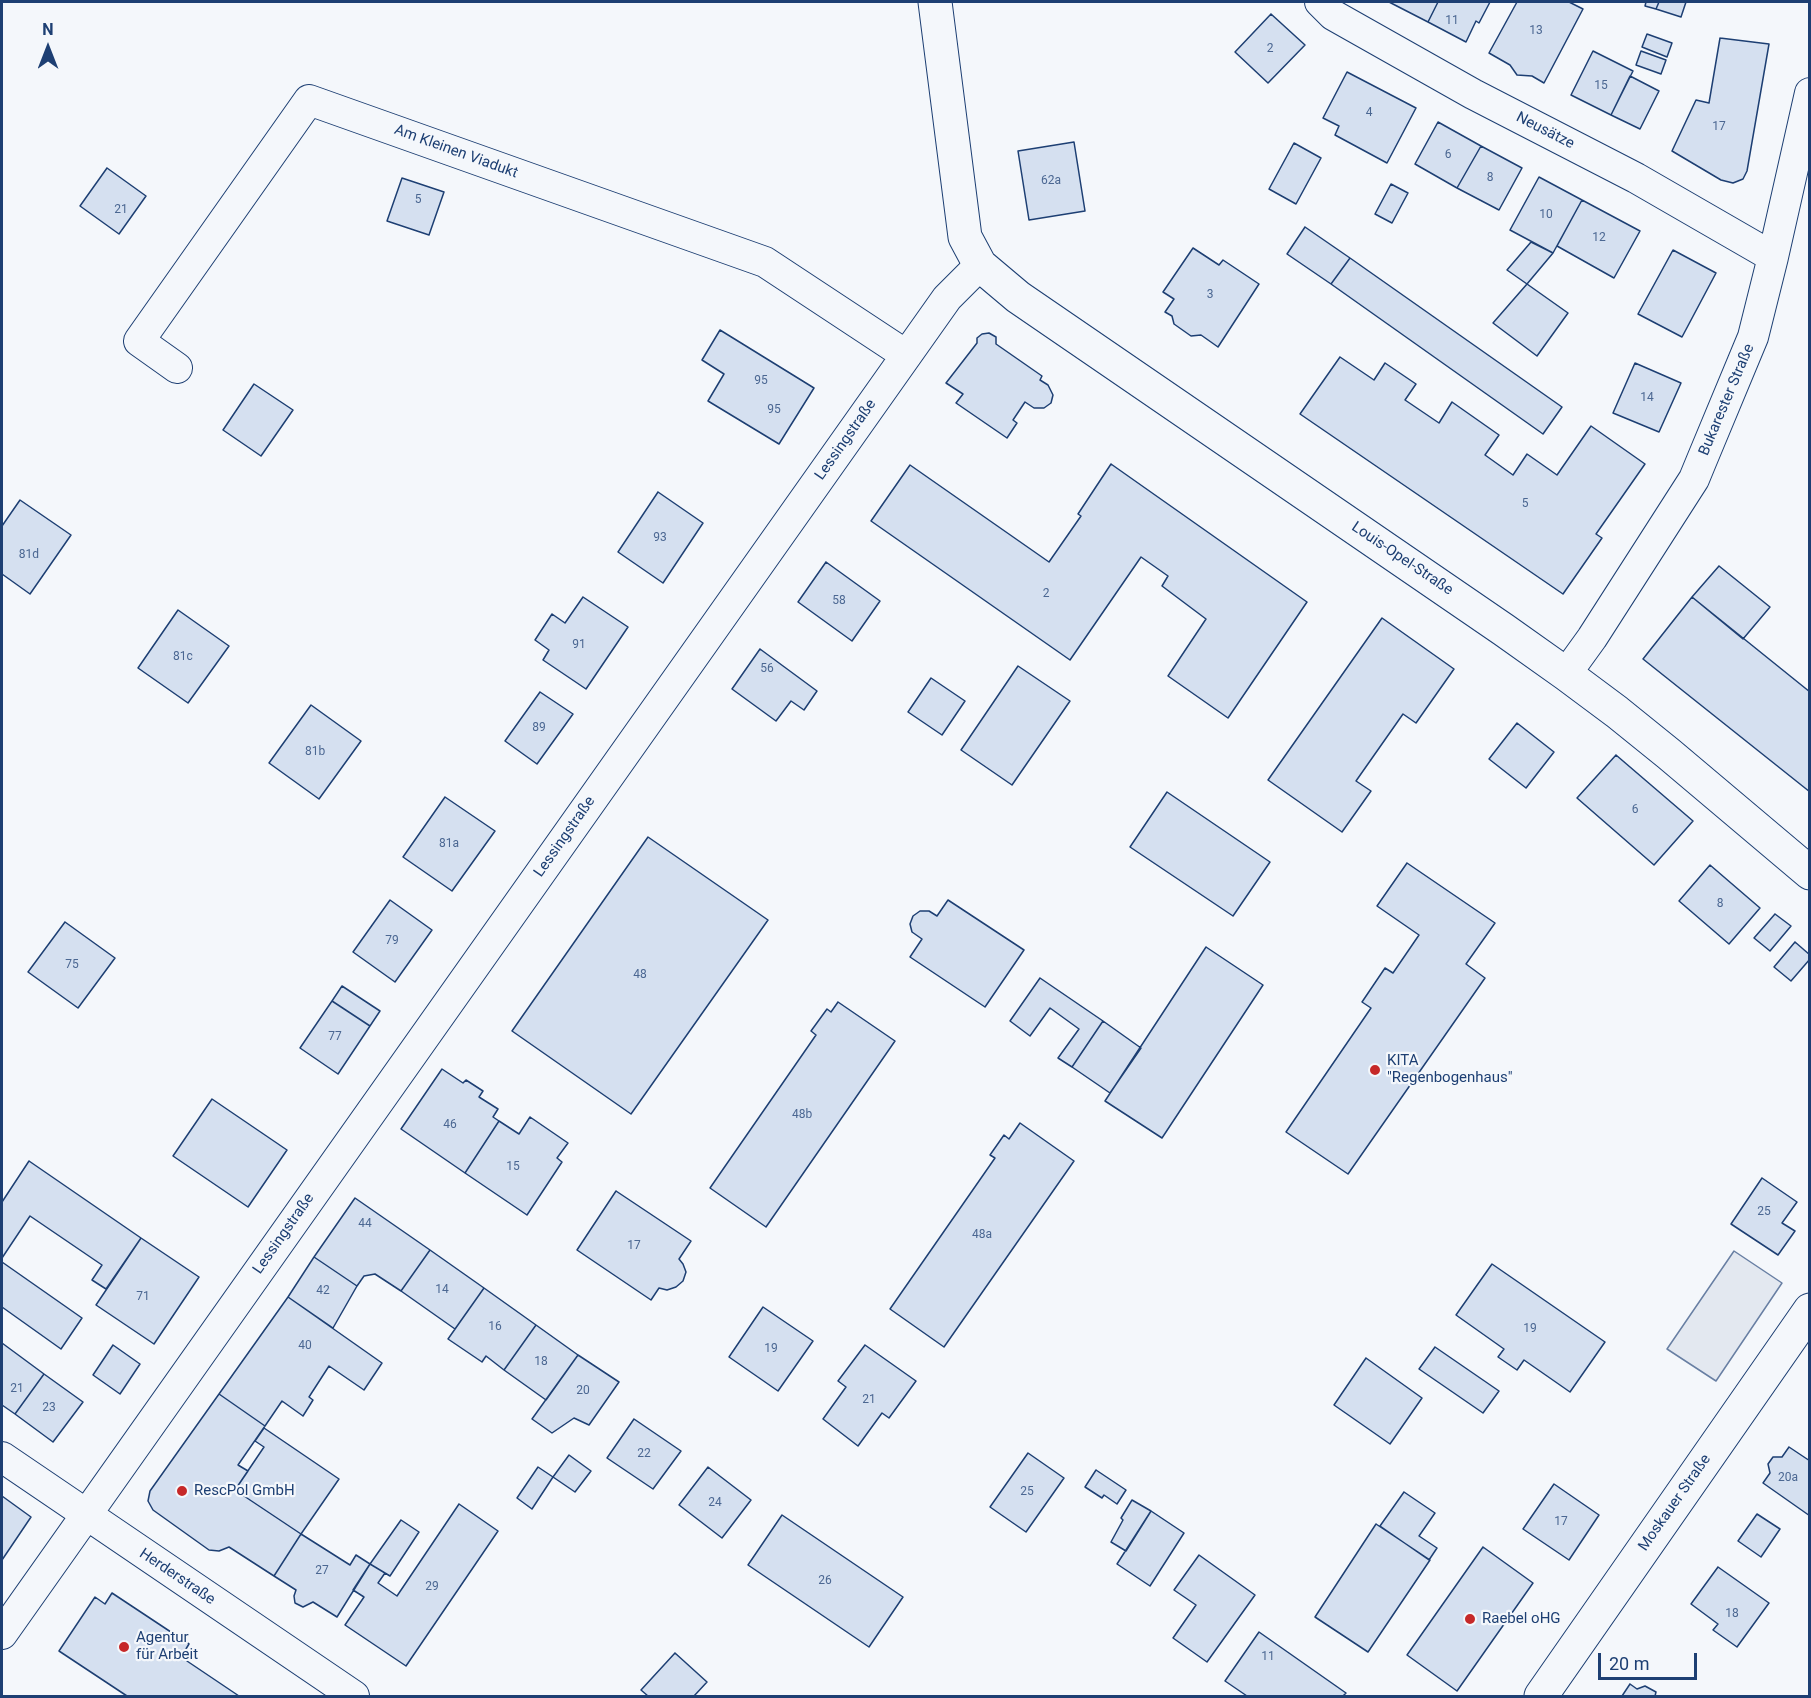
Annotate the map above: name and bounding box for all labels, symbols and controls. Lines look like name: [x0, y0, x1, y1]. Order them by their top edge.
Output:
house number: 11: [1445, 14, 1459, 28]
north arrow: [18, 18, 78, 78]
text: N: [42, 20, 54, 39]
house number: 13: [1529, 24, 1543, 38]
house number: 2: [1267, 42, 1273, 56]
house number: 15: [1594, 79, 1608, 93]
house number: 4: [1366, 106, 1372, 120]
street label: Neusätze: [1513, 109, 1577, 153]
house number: 17: [1712, 120, 1726, 134]
street label: Am Kleinen Viadukt: [392, 121, 520, 183]
house number: 6: [1445, 148, 1451, 162]
house number: 8: [1487, 171, 1493, 185]
house number: 62a: [1041, 174, 1061, 188]
house number: 5: [415, 193, 421, 207]
house number: 21: [114, 203, 128, 217]
house number: 10: [1539, 208, 1553, 222]
house number: 12: [1592, 231, 1606, 245]
house number: 3: [1207, 288, 1213, 302]
street label: Bukarester Straße: [1695, 342, 1759, 458]
house number: 95: [754, 374, 768, 388]
house number: 14: [1640, 391, 1654, 405]
street label: Lessingstraße: [812, 396, 880, 484]
house number: 95: [767, 403, 781, 417]
house number: 5: [1522, 497, 1528, 511]
street label: Louis-Opel-Straße: [1348, 518, 1456, 600]
house number: 93: [653, 531, 667, 545]
house number: 81d: [19, 548, 39, 562]
house number: 2: [1043, 587, 1049, 601]
house number: 58: [832, 594, 846, 608]
house number: 91: [572, 638, 586, 652]
house number: 81c: [173, 650, 193, 664]
house number: 56: [760, 662, 774, 676]
house number: 89: [532, 721, 546, 735]
house number: 81b: [305, 745, 325, 759]
street label: Lessingstraße: [531, 793, 599, 881]
house number: 6: [1632, 803, 1638, 817]
house number: 81a: [439, 837, 459, 851]
house number: 8: [1717, 897, 1723, 911]
house number: 79: [385, 934, 399, 948]
house number: 75: [65, 958, 79, 972]
house number: 48: [633, 968, 647, 982]
house number: 77: [328, 1030, 342, 1044]
place label: KITA "Regenbogenhaus": [1387, 1052, 1513, 1087]
marker: KITA "Regenbogenhaus": [1368, 1063, 1382, 1077]
house number: 48b: [792, 1108, 812, 1122]
house number: 46: [443, 1118, 457, 1132]
house number: 15: [506, 1160, 520, 1174]
street label: Lessingstraße: [250, 1190, 318, 1278]
house number: 25: [1757, 1205, 1771, 1219]
house number: 44: [358, 1217, 372, 1231]
house number: 48a: [972, 1228, 992, 1242]
house number: 17: [627, 1239, 641, 1253]
house number: 14: [435, 1283, 449, 1297]
house number: 42: [316, 1284, 330, 1298]
house number: 71: [136, 1290, 150, 1304]
house number: 16: [488, 1320, 502, 1334]
house number: 19: [1523, 1322, 1537, 1336]
house number: 40: [298, 1339, 312, 1353]
house number: 19: [764, 1342, 778, 1356]
house number: 18: [534, 1355, 548, 1369]
house number: 21: [10, 1382, 24, 1396]
house number: 20: [576, 1384, 590, 1398]
house number: 21: [862, 1393, 876, 1407]
house number: 23: [42, 1401, 56, 1415]
house number: 22: [637, 1447, 651, 1461]
street label: Moskauer Straße: [1635, 1451, 1715, 1555]
house number: 20a: [1778, 1471, 1798, 1485]
place label: RescPol GmbH: [194, 1482, 295, 1500]
marker: RescPol GmbH: [175, 1484, 189, 1498]
house number: 25: [1020, 1485, 1034, 1499]
house number: 24: [708, 1496, 722, 1510]
house number: 17: [1554, 1515, 1568, 1529]
street label: Herderstraße: [136, 1545, 218, 1609]
house number: 27: [315, 1564, 329, 1578]
house number: 26: [818, 1574, 832, 1588]
house number: 29: [425, 1580, 439, 1594]
house number: 18: [1725, 1607, 1739, 1621]
place label: Raebel oHG: [1482, 1610, 1561, 1628]
marker: Raebel oHG: [1463, 1612, 1477, 1626]
place label: Agentur für Arbeit: [136, 1629, 198, 1664]
marker: Agentur für Arbeit: [117, 1640, 131, 1654]
scale bar: [1601, 1641, 1700, 1679]
house number: 11: [1261, 1650, 1275, 1664]
text: 20 m: [1609, 1653, 1649, 1674]

